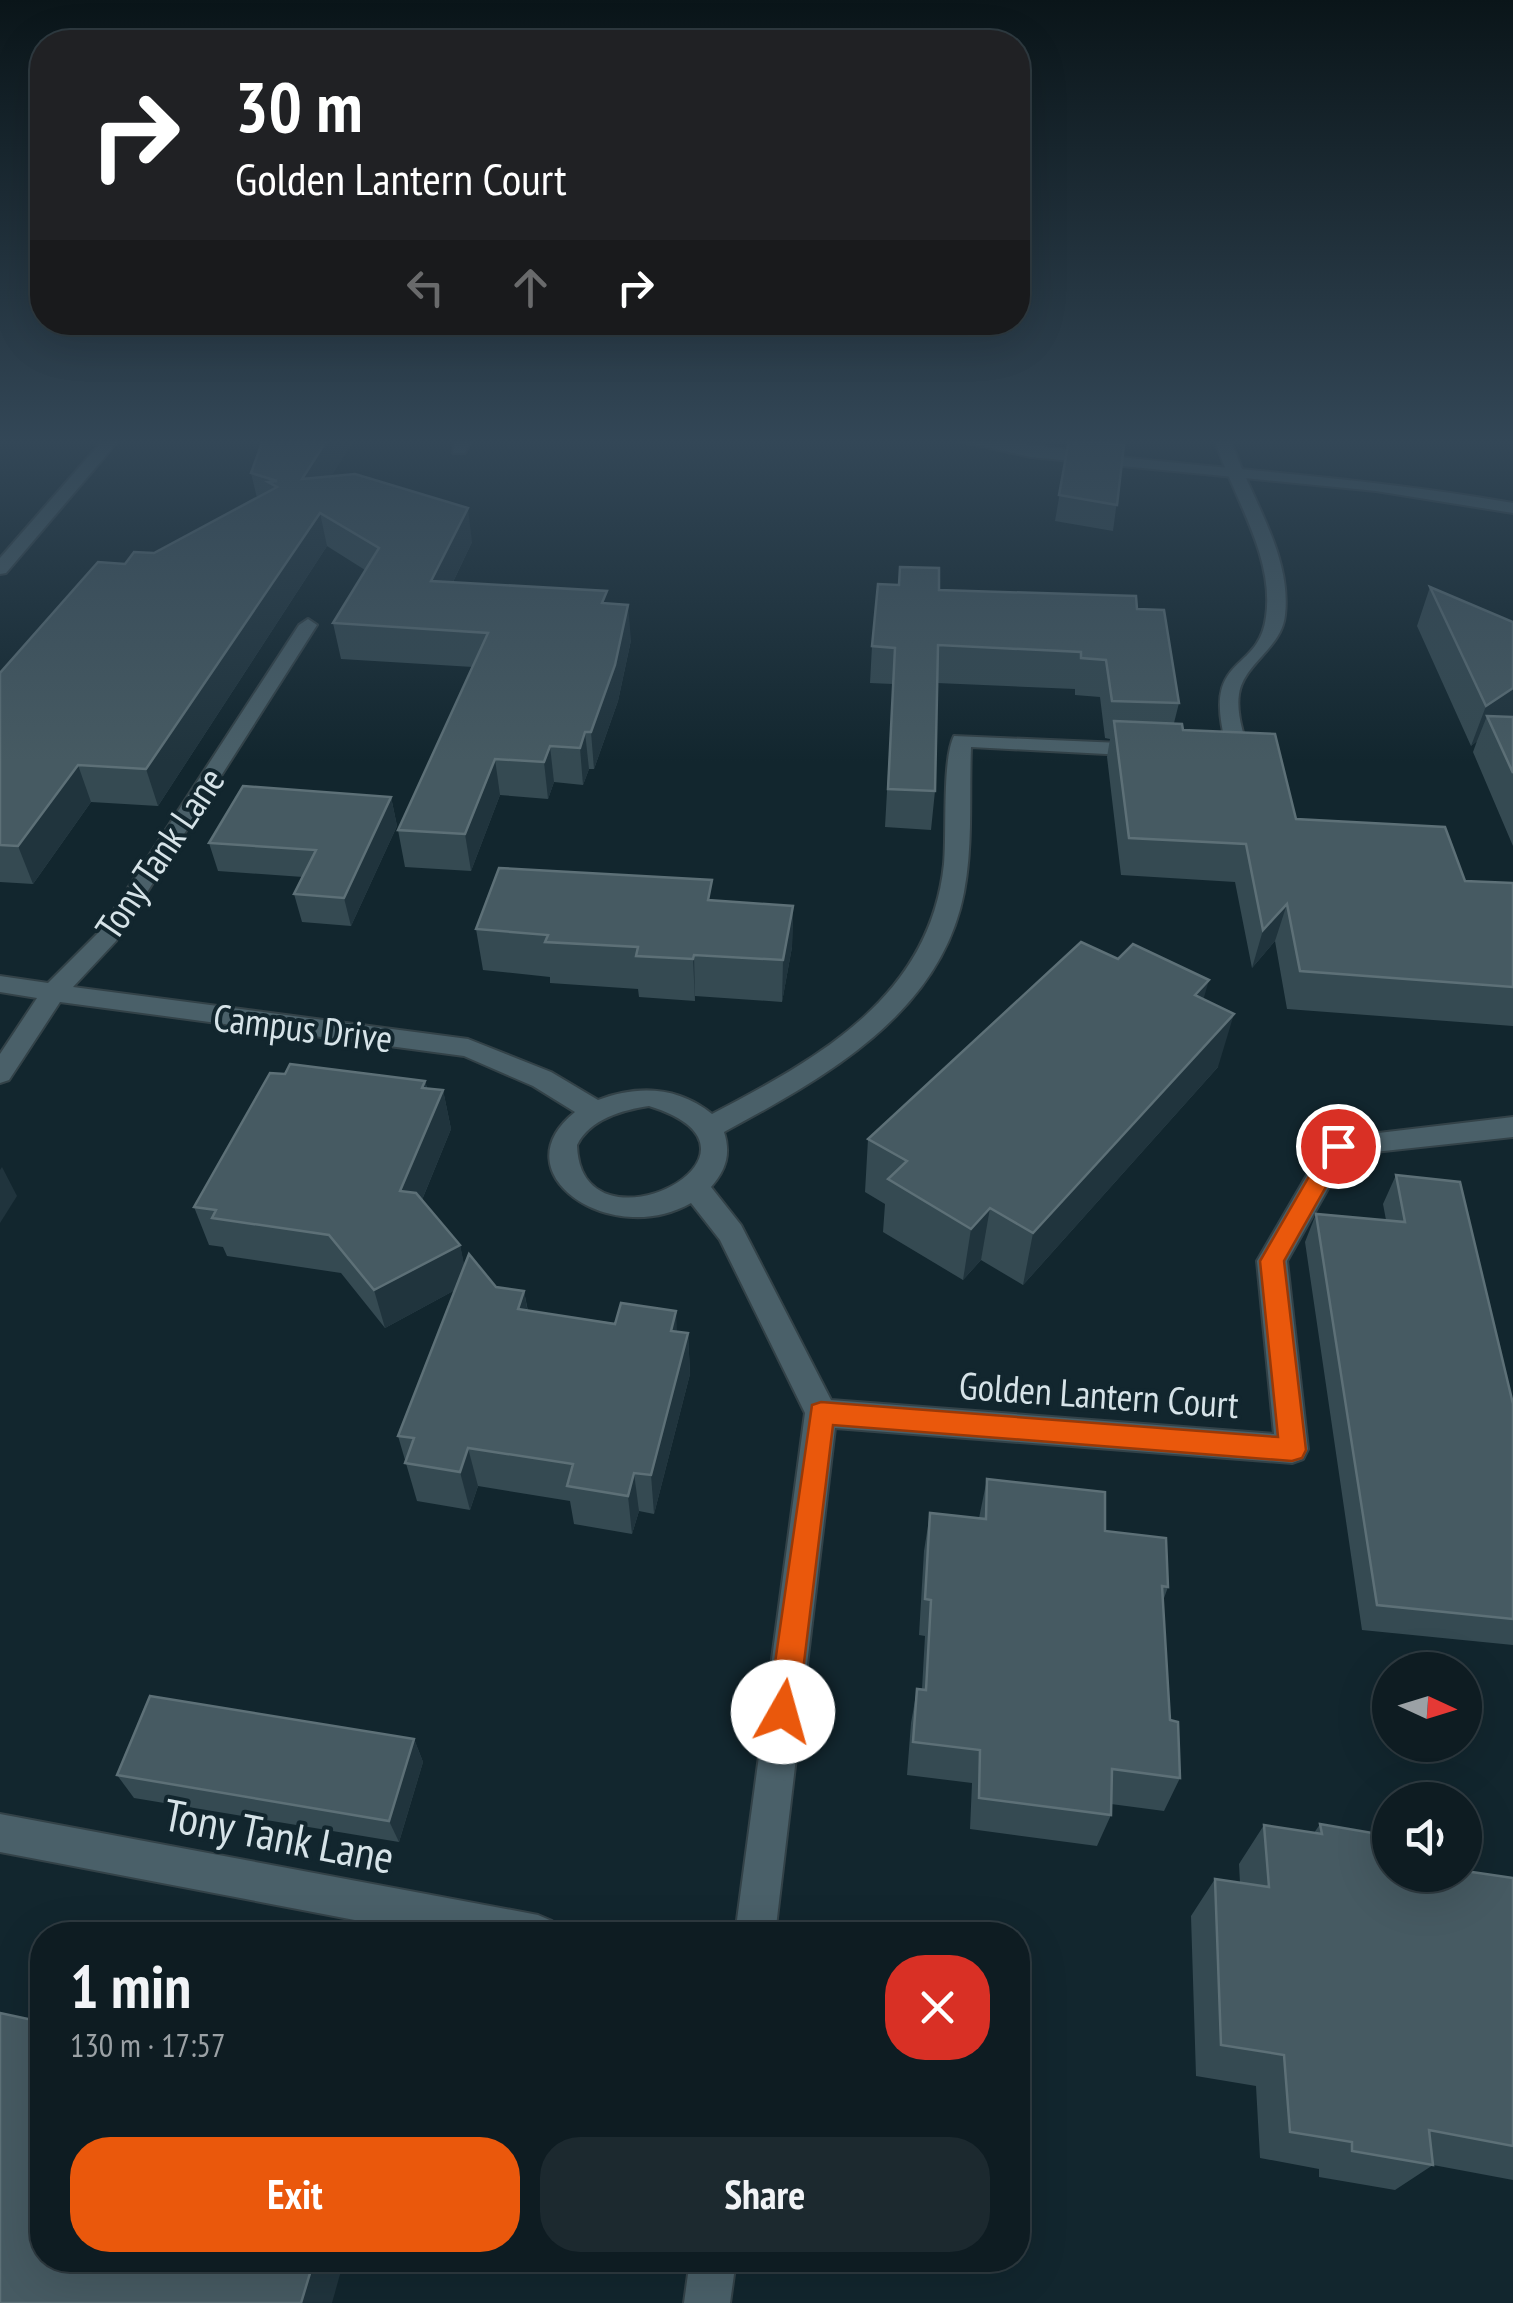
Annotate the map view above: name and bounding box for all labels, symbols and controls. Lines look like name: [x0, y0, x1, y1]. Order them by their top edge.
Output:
text: 30 m: [235, 61, 363, 151]
icon: right: [70, 70, 200, 200]
text: Golden Lantern Court: [235, 149, 567, 207]
icon: left: [398, 260, 453, 315]
icon: ahead: [503, 260, 558, 315]
icon: right: [608, 260, 663, 315]
street label: Tony Tank Lane: [84, 758, 234, 948]
street label: Campus Drive: [211, 992, 395, 1062]
pin: [1296, 1104, 1381, 1189]
icon: arrive: [1311, 1119, 1366, 1174]
street label: Golden Lantern Court: [958, 1360, 1241, 1428]
north arrow: [1372, 1652, 1482, 1762]
map controls: [1372, 1652, 1482, 1892]
position arrow: [731, 1660, 835, 1764]
button: sound: [1372, 1782, 1482, 1892]
street label: Tony Tank Lane: [159, 1784, 399, 1886]
text: 1 min: [70, 1947, 191, 2025]
button: close: [885, 1955, 990, 2060]
text: 130 m · 17:57: [70, 2024, 225, 2066]
button: Exit: [70, 2137, 520, 2252]
button: Share: [540, 2137, 990, 2252]

